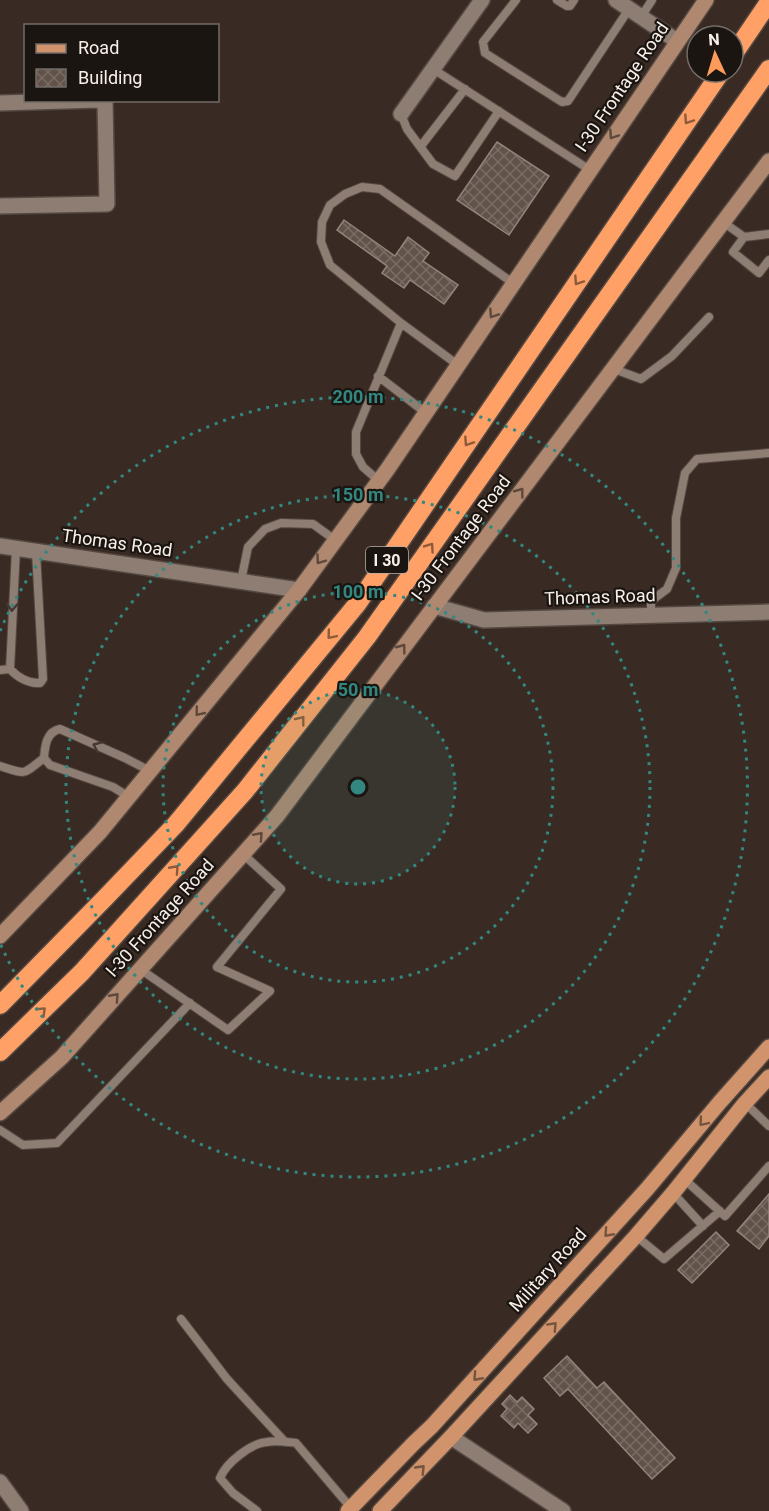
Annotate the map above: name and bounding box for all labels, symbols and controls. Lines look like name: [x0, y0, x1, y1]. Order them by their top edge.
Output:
street label: I-30 Frontage Road: [571, 18, 673, 155]
legend: [24, 24, 219, 102]
north arrow: [685, 24, 745, 84]
text: N: [708, 30, 720, 49]
text: Road: [78, 37, 119, 58]
text: Building: [78, 67, 142, 88]
one-way arrow: [684, 114, 695, 125]
one-way arrow: [609, 129, 621, 139]
one-way arrow: [574, 274, 585, 285]
one-way arrow: [488, 308, 500, 318]
text: 200 m: [332, 386, 384, 407]
one-way arrow: [464, 435, 475, 446]
street label: I-30 Frontage Road: [407, 471, 515, 605]
text: 150 m: [332, 484, 384, 505]
one-way arrow: [513, 488, 524, 499]
street label: Thomas Road: [60, 524, 174, 561]
one-way arrow: [423, 542, 434, 553]
road number: I 30: [366, 547, 408, 573]
one-way arrow: [317, 553, 328, 564]
text: 100 m: [332, 581, 384, 602]
street label: Thomas Road: [544, 584, 656, 609]
one-way arrow: [6, 603, 19, 612]
one-way arrow: [327, 628, 338, 639]
one-way arrow: [395, 644, 406, 655]
text: 50 m: [338, 679, 378, 700]
one-way arrow: [195, 705, 206, 716]
one-way arrow: [294, 716, 305, 727]
one-way arrow: [93, 741, 104, 753]
centre of rings: [348, 777, 368, 797]
one-way arrow: [252, 833, 263, 843]
street label: I-30 Frontage Road: [101, 854, 218, 981]
one-way arrow: [168, 865, 179, 876]
one-way arrow: [108, 994, 119, 1004]
one-way arrow: [36, 1007, 46, 1018]
one-way arrow: [699, 1115, 710, 1126]
street label: Military Road: [505, 1224, 591, 1316]
one-way arrow: [604, 1226, 615, 1237]
one-way arrow: [546, 1322, 557, 1333]
one-way arrow: [473, 1370, 484, 1381]
one-way arrow: [414, 1465, 425, 1475]

